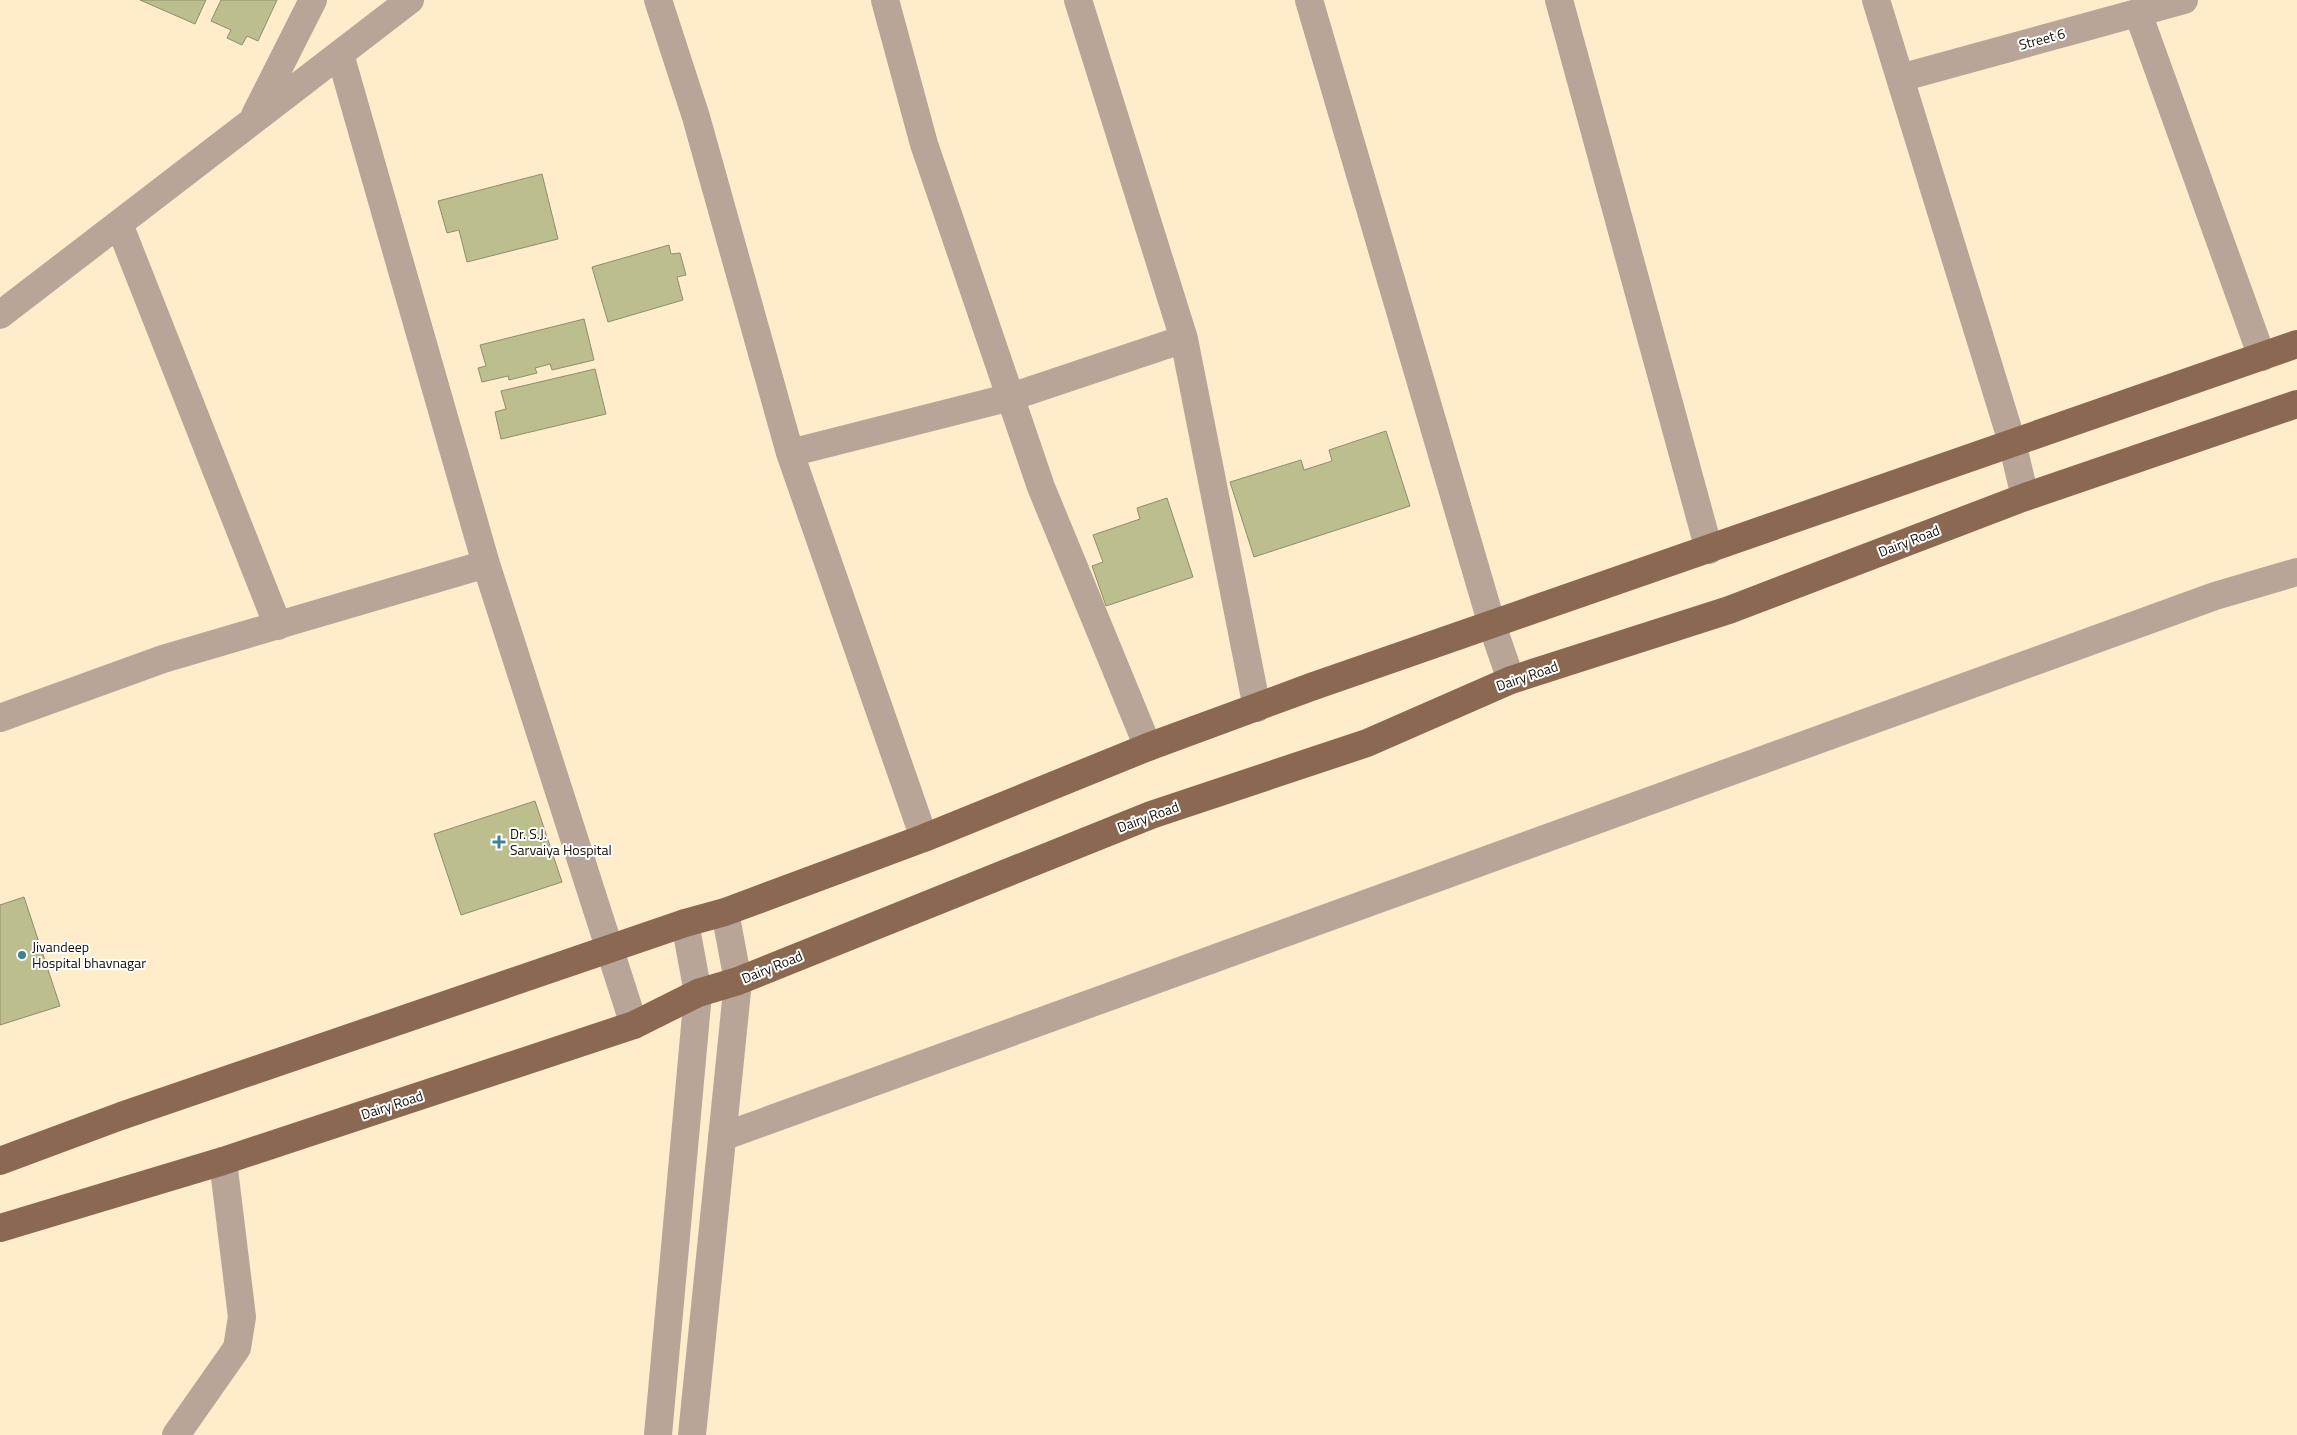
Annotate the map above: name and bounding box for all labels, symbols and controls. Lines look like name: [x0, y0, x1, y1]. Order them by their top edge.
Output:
street label: Street 6: [2016, 22, 2067, 55]
street label: Dairy Road: [1875, 519, 1943, 562]
street label: Dairy Road: [1493, 655, 1561, 696]
street label: Dairy Road: [1114, 796, 1182, 837]
place label: Dr. S.J. Sarvaiya Hospital: [510, 823, 612, 860]
marker: Dr. S.J. Sarvaiya Hospital: [492, 835, 506, 849]
place label: Jivandeep Hospital bhavnagar: [32, 936, 146, 973]
street label: Dairy Road: [738, 945, 805, 988]
marker: Jivandeep Hospital bhavnagar: [16, 949, 28, 961]
street label: Dairy Road: [358, 1085, 426, 1124]

